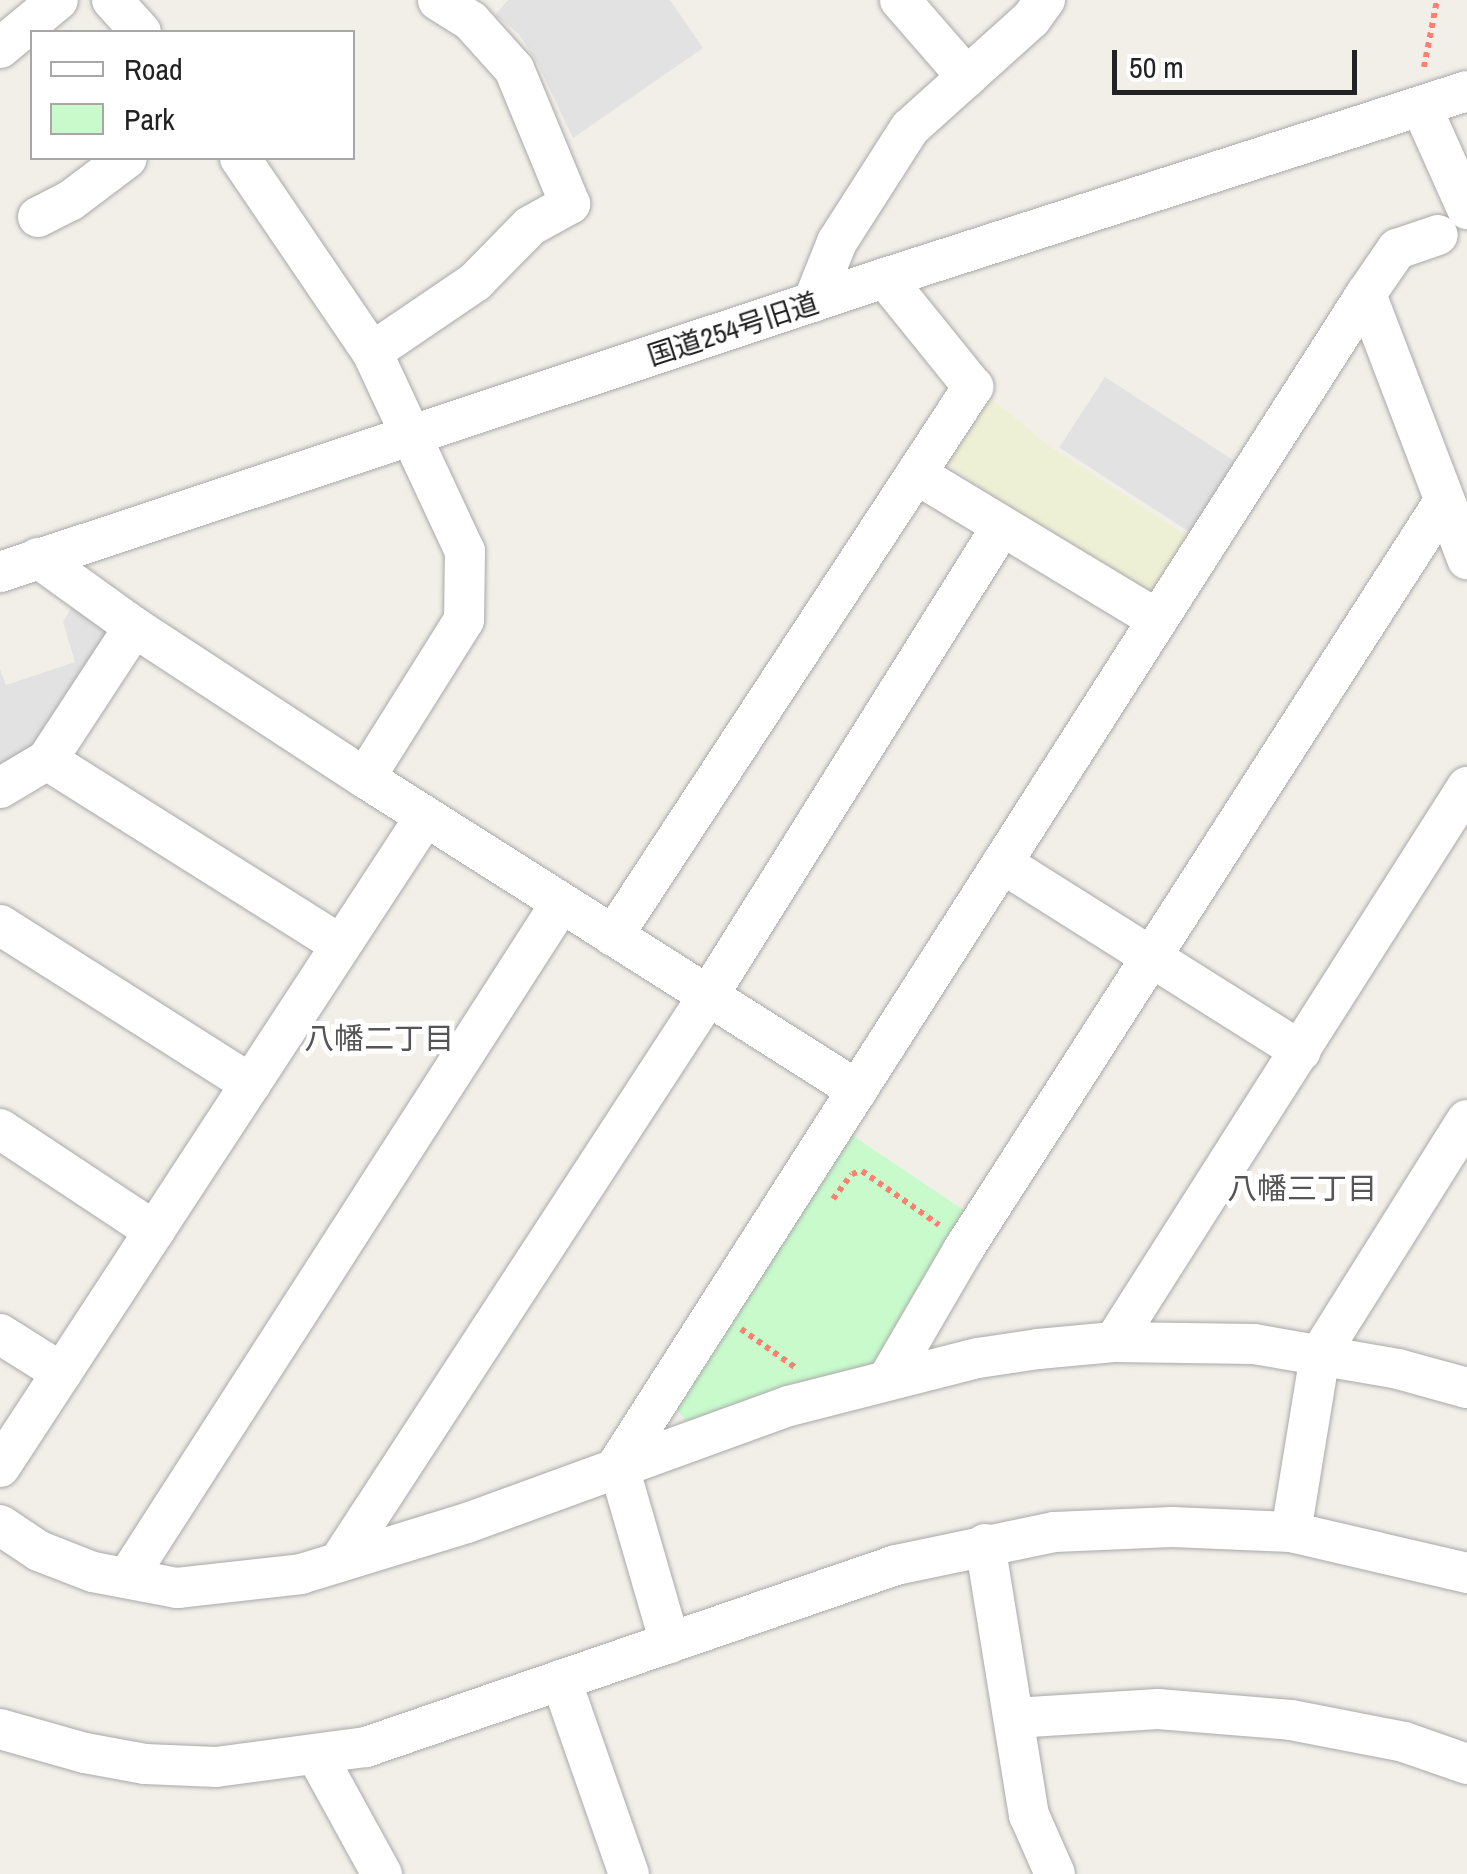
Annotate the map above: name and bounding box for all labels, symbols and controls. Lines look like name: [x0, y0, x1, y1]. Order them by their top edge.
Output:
legend: [30, 30, 355, 160]
scale bar: [1117, 30, 1362, 92]
text: 50 m: [1129, 47, 1184, 87]
text: Road: [124, 49, 183, 89]
text: Park: [124, 99, 175, 139]
street label: 国道254号旧道: [643, 285, 823, 373]
district label: 八幡二丁目: [304, 1020, 454, 1056]
district label: 八幡三丁目: [1227, 1170, 1377, 1206]

